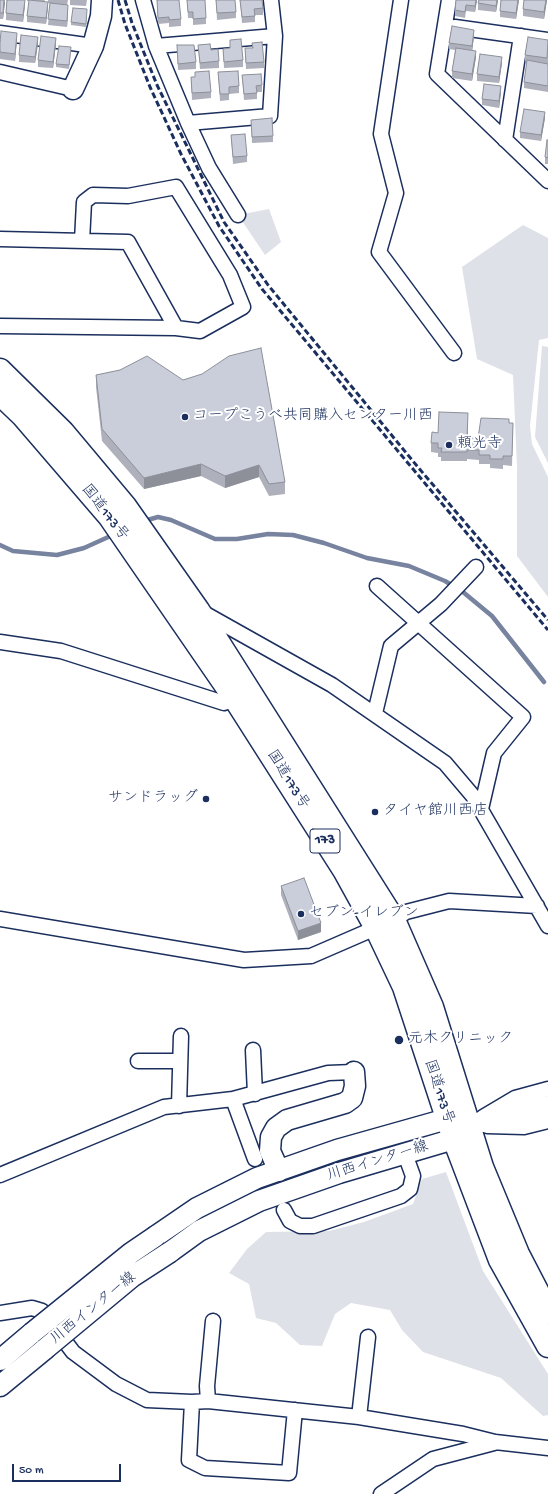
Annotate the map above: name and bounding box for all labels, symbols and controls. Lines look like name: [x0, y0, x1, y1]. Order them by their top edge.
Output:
place label: コープこうべ共同購入センター川西: [193, 408, 433, 426]
marker: コープこうべ共同購入センター川西: [180, 412, 190, 422]
place label: 頼光寺: [457, 436, 502, 454]
marker: 頼光寺: [444, 440, 454, 450]
street label: 国道173号: [76, 481, 132, 545]
street label: 国道173号: [262, 747, 312, 813]
place label: サンドラッグ: [108, 790, 198, 808]
marker: サンドラッグ: [201, 794, 211, 804]
place label: タイヤ館川西店: [383, 803, 488, 821]
marker: タイヤ館川西店: [370, 807, 380, 817]
road number: 173: [310, 829, 340, 853]
place label: セブン-イレブン: [309, 905, 419, 923]
marker: セブン-イレブン: [296, 909, 306, 919]
place label: 元木クリニック: [408, 1031, 513, 1049]
marker: 元木クリニック: [393, 1034, 405, 1046]
street label: 国道173号: [419, 1058, 457, 1126]
street label: 川西インター線: [325, 1138, 431, 1186]
street label: 川西インター線: [48, 1269, 140, 1349]
scale bar: [14, 1456, 123, 1482]
text: 50 m: [19, 1464, 44, 1478]

